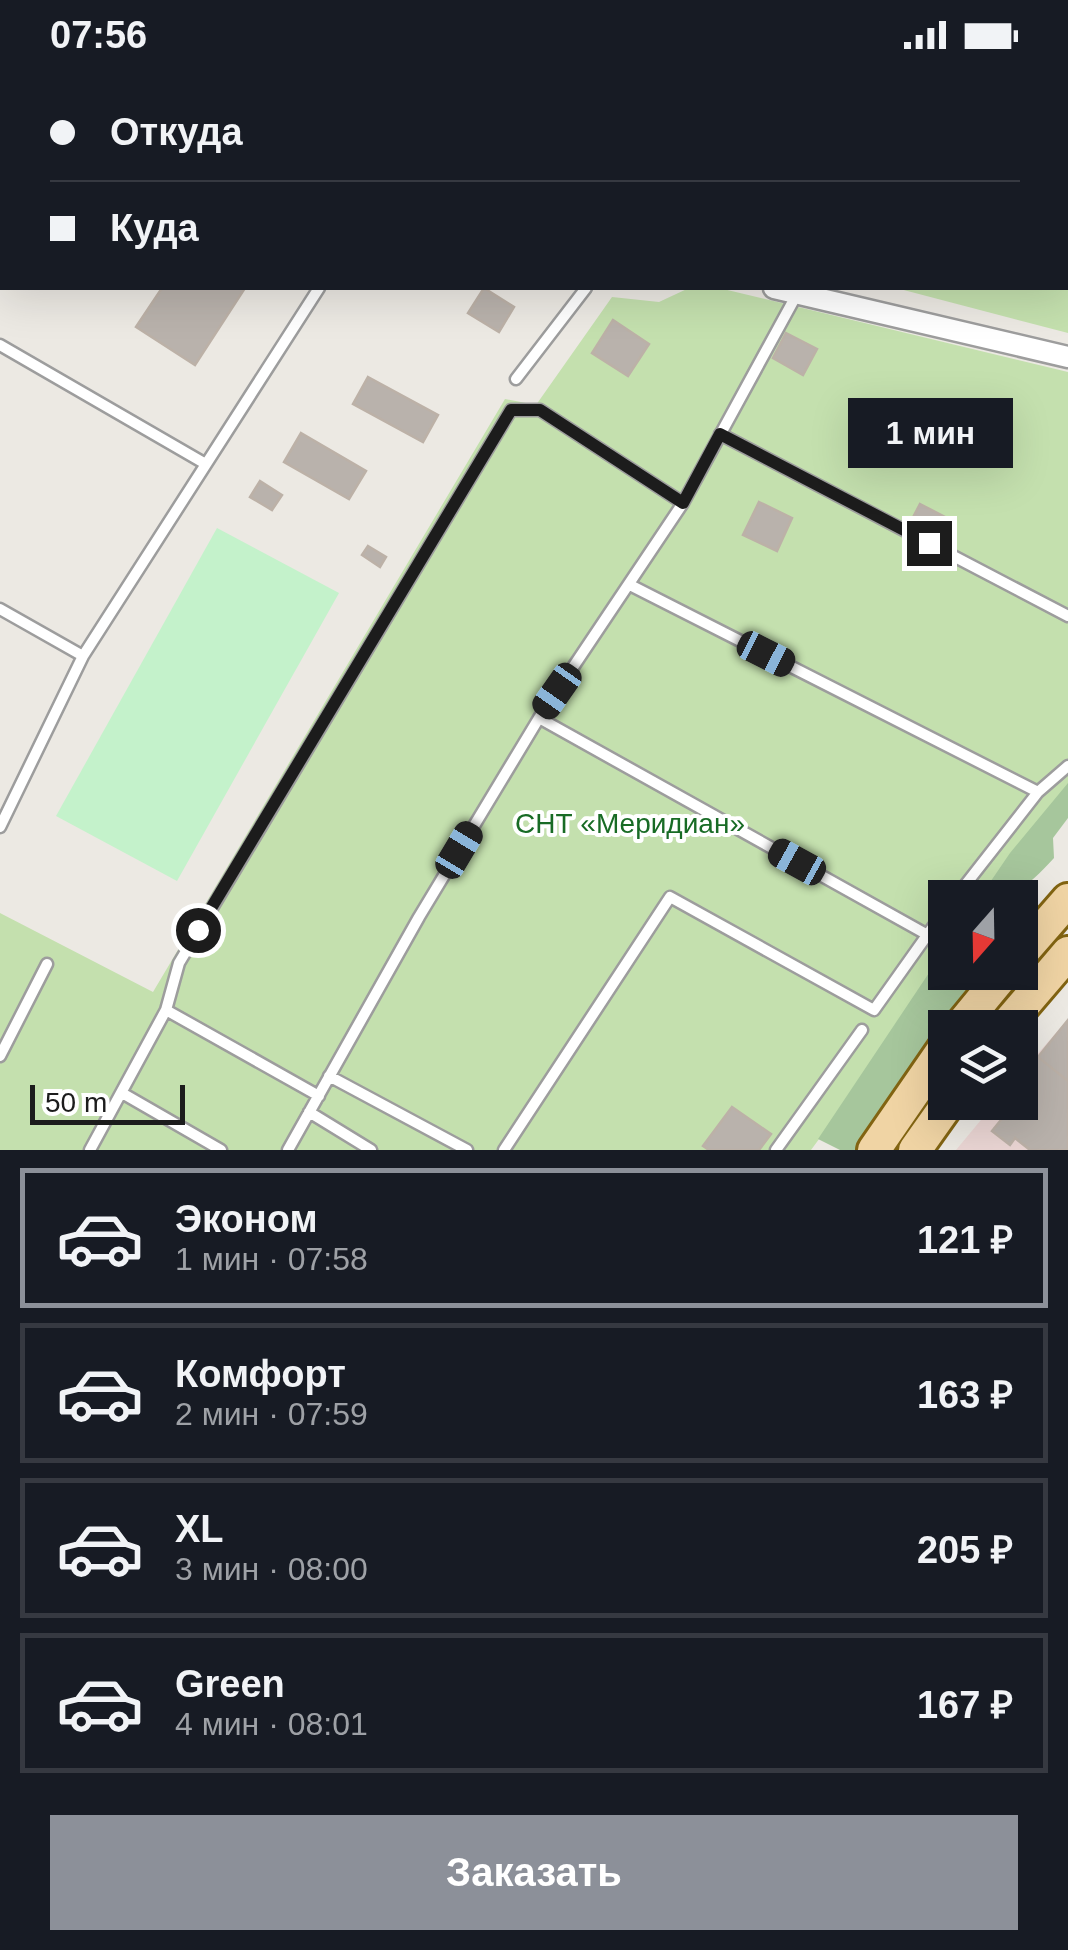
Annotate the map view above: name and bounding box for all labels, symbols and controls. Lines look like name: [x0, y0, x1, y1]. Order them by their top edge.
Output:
text: 07:56: [50, 14, 147, 56]
text: Откуда: [110, 111, 243, 153]
text: Куда: [110, 207, 199, 249]
callout: 1 мин: [846, 398, 1012, 468]
text: 1 мин: [886, 415, 975, 451]
route end: [907, 521, 952, 566]
car: [732, 627, 800, 681]
car: [528, 658, 586, 724]
park label: СНТ «Меридиан»: [515, 808, 745, 839]
car: [431, 817, 487, 883]
car: [763, 834, 831, 890]
north arrow: [928, 880, 1038, 990]
map controls: [928, 880, 1038, 1120]
route start: [176, 908, 221, 953]
button: layers: [928, 1010, 1038, 1120]
scale bar: [30, 1080, 185, 1124]
text: 50 m: [45, 1087, 107, 1118]
icon: car: [55, 1193, 145, 1283]
text: Эконом: [175, 1198, 318, 1240]
text: 121 ₽: [917, 1219, 1013, 1261]
text: 1 мин · 07:58: [175, 1241, 368, 1277]
icon: car: [55, 1348, 145, 1438]
text: Комфорт: [175, 1353, 346, 1395]
text: 163 ₽: [917, 1374, 1013, 1416]
text: 2 мин · 07:59: [175, 1396, 368, 1432]
icon: car: [55, 1503, 145, 1593]
text: XL: [175, 1508, 224, 1550]
text: 205 ₽: [917, 1529, 1013, 1571]
text: 3 мин · 08:00: [175, 1551, 368, 1587]
icon: car: [55, 1658, 145, 1748]
text: Green: [175, 1663, 285, 1705]
text: 167 ₽: [917, 1684, 1013, 1726]
text: 4 мин · 08:01: [175, 1706, 368, 1742]
button: Заказать: [50, 1815, 1018, 1930]

